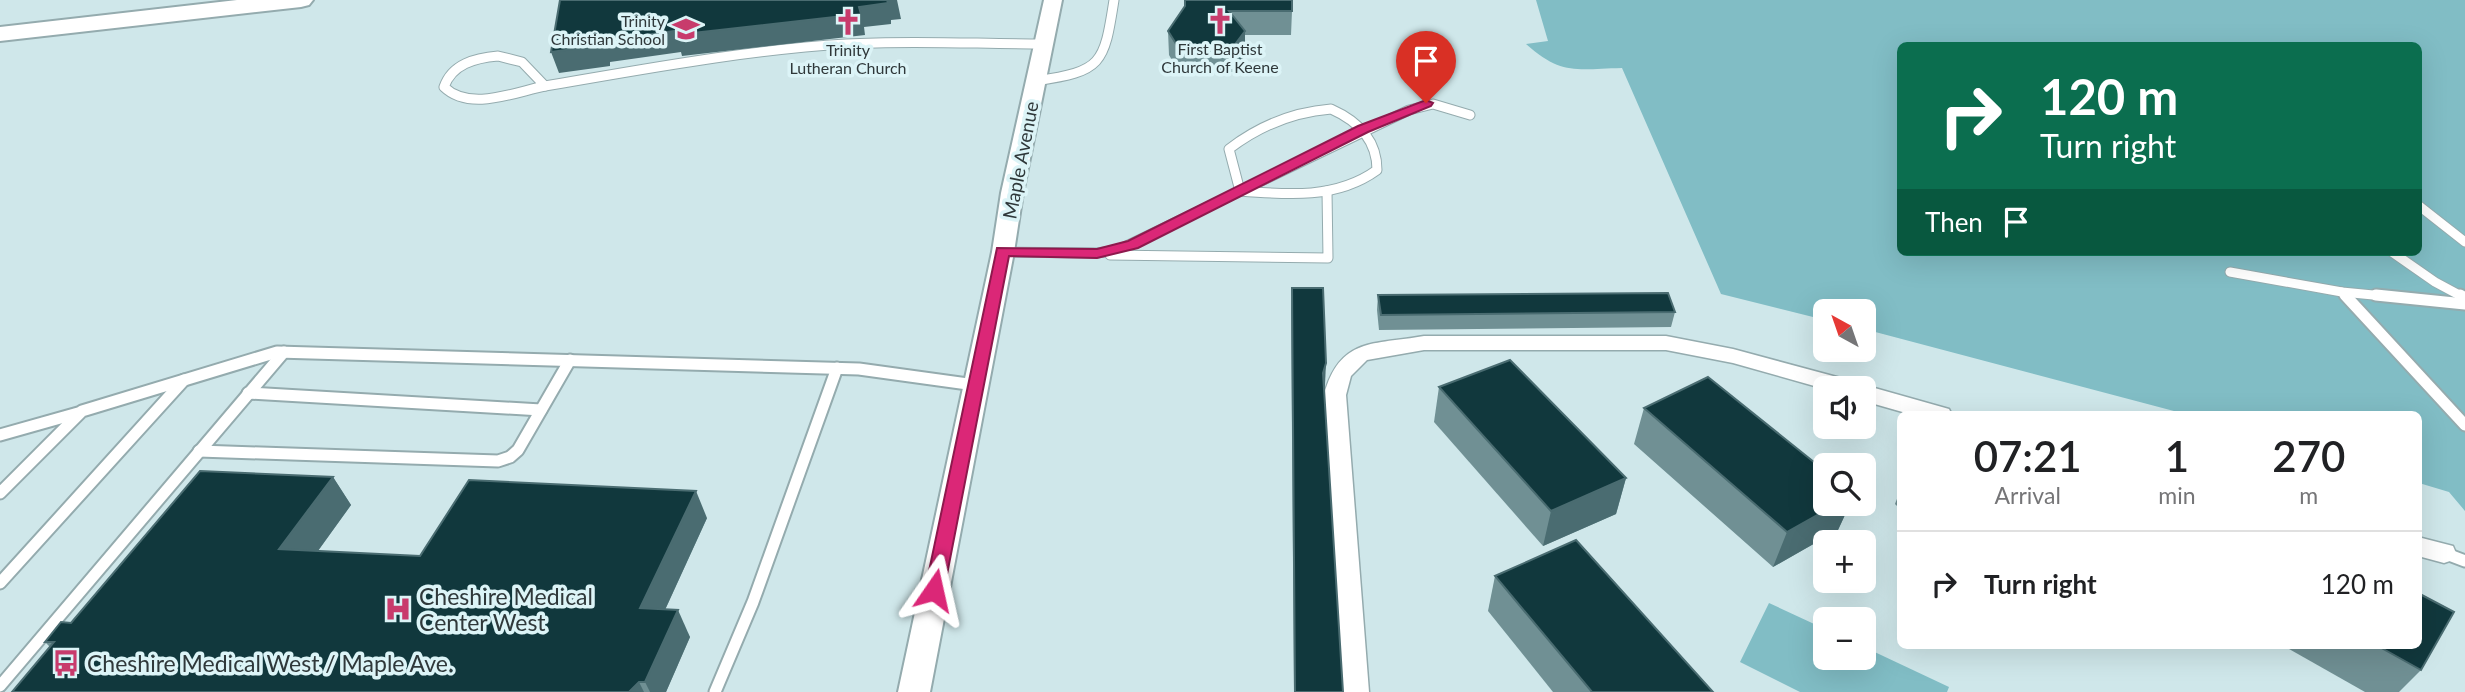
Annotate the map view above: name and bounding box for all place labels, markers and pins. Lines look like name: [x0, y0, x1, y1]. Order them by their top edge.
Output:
church icon: First Baptist Church of Keene: [1205, 6, 1235, 36]
church icon: Trinity Lutheran Church: [833, 7, 863, 37]
place label: Trinity Christian School: [551, 11, 666, 48]
school or university icon: Trinity Christian School: [671, 14, 701, 44]
pin: [1396, 31, 1456, 103]
place label: First Baptist Church of Keene: [1161, 39, 1279, 76]
place label: Trinity Lutheran Church: [789, 40, 907, 77]
place label: Cheshire Medical Center West: [419, 582, 593, 636]
hospital icon: Cheshire Medical Center West: [383, 594, 413, 624]
bus stop icon: Cheshire Medical West / Maple Ave.: [51, 648, 81, 678]
place label: Cheshire Medical West / Maple Ave.: [87, 649, 453, 677]

